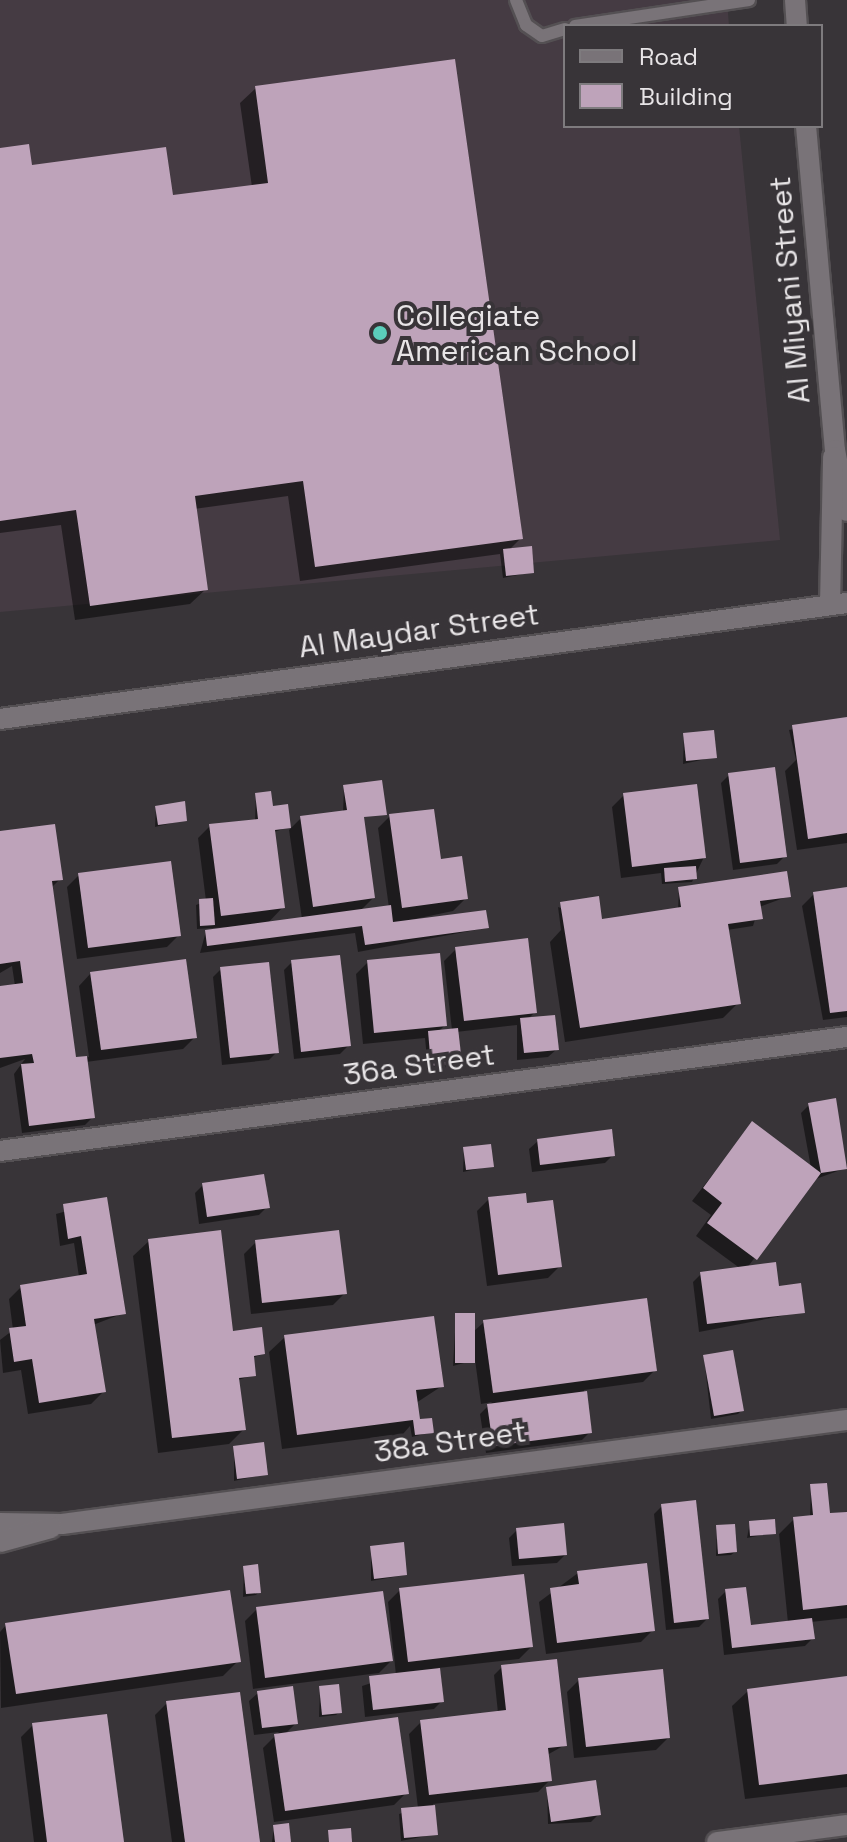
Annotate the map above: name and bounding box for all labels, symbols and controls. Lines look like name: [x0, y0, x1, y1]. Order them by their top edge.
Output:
legend: [563, 24, 823, 128]
text: Road: [639, 41, 698, 72]
text: Building: [639, 81, 733, 112]
street label: Al Miyani Street: [762, 175, 818, 405]
place label: Collegiate American School: [396, 298, 638, 368]
marker: Collegiate American School: [371, 324, 389, 342]
street label: Al Maydar Street: [296, 596, 542, 666]
street label: 36a Street: [341, 1037, 497, 1093]
street label: 38a Street: [372, 1413, 528, 1471]

